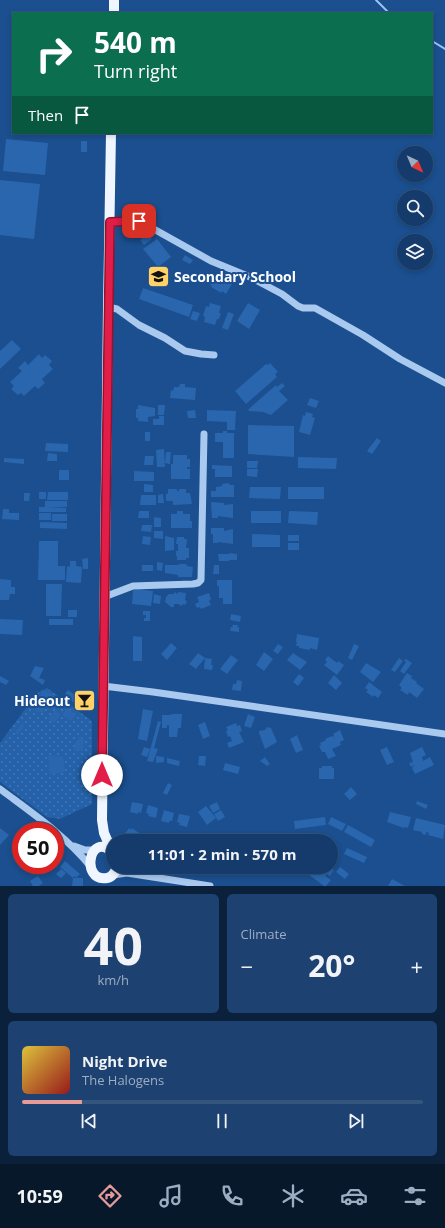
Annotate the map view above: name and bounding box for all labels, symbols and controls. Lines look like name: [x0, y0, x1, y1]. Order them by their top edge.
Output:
text: 540 m: [94, 23, 177, 61]
icon: right: [28, 28, 80, 80]
text: Turn right: [94, 59, 177, 83]
icon: arrive: [71, 104, 93, 126]
text: Then: [28, 105, 63, 125]
north arrow: [397, 146, 433, 182]
map controls: [397, 146, 433, 270]
button: search: [397, 190, 433, 226]
pin: [122, 204, 156, 238]
icon: arrive: [128, 210, 150, 232]
button: layers: [397, 234, 433, 270]
school or university icon: Secondary School: [145, 264, 171, 290]
place label: Secondary School: [174, 267, 296, 286]
bar icon: Hideout: [72, 688, 98, 714]
place label: Hideout: [14, 691, 70, 710]
position arrow: [81, 754, 123, 796]
speed limit sign: 50: [12, 822, 64, 874]
text: 11:01 · 2 min · 570 m: [148, 844, 296, 864]
text: 40: [84, 909, 143, 980]
text: Climate: [241, 925, 286, 943]
text: 20°: [308, 945, 355, 986]
text: −: [241, 951, 253, 981]
text: +: [410, 951, 423, 981]
text: km/h: [97, 971, 129, 989]
text: Night Drive: [82, 1051, 167, 1071]
text: The Halogens: [82, 1071, 164, 1089]
icon: previous: [78, 1110, 100, 1132]
icon: pause: [211, 1110, 233, 1132]
icon: next: [345, 1110, 367, 1132]
icon: directions: [96, 1182, 124, 1210]
icon: music: [157, 1182, 185, 1210]
icon: phone: [218, 1182, 246, 1210]
icon: climate: [279, 1182, 307, 1210]
icon: car: [340, 1182, 368, 1210]
icon: filters: [401, 1182, 429, 1210]
text: 10:59: [16, 1184, 63, 1208]

